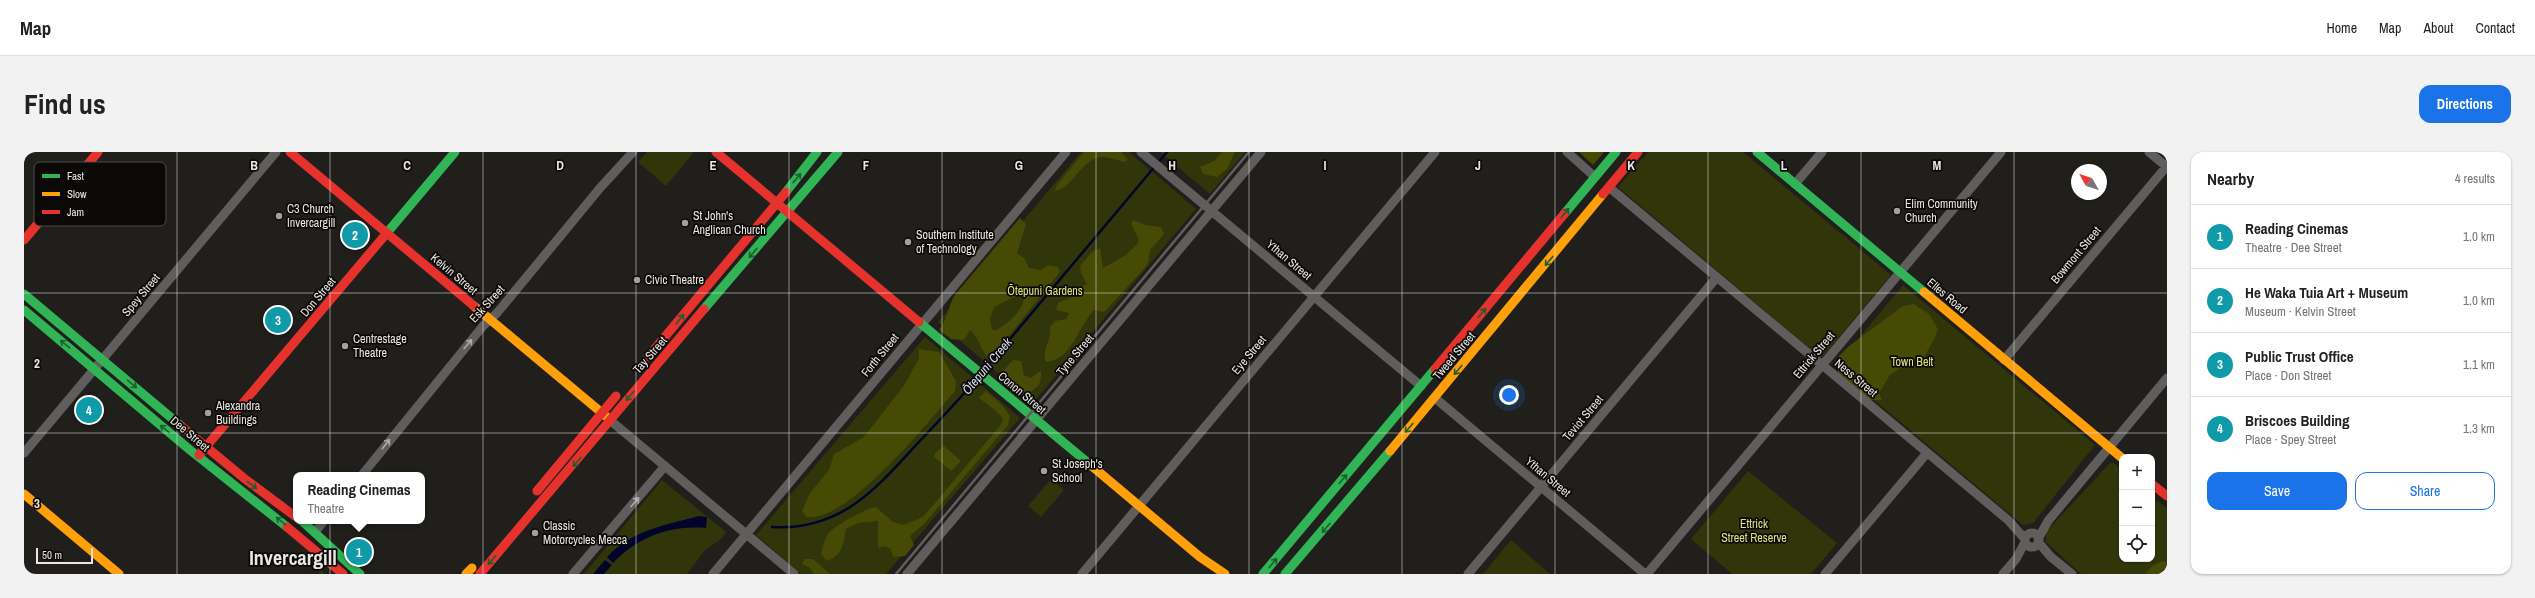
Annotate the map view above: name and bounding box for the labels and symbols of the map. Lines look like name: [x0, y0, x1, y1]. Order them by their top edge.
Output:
text: B: [250, 157, 258, 174]
text: C: [403, 157, 411, 174]
text: D: [556, 157, 564, 174]
text: E: [709, 157, 717, 174]
text: F: [863, 157, 870, 174]
text: G: [1015, 157, 1023, 174]
text: H: [1168, 157, 1176, 174]
text: I: [1324, 157, 1327, 174]
text: J: [1475, 157, 1481, 174]
text: K: [1627, 157, 1635, 174]
text: L: [1781, 157, 1788, 174]
text: M: [1933, 157, 1942, 174]
legend: [34, 162, 166, 226]
north arrow: [2071, 164, 2107, 200]
text: Fast: [67, 169, 85, 183]
one-way arrow: [793, 173, 802, 183]
text: Slow: [67, 187, 87, 201]
place label: Elim Community Church: [1905, 196, 1978, 226]
place label: C3 Church Invercargill: [287, 201, 335, 231]
text: Jam: [67, 205, 84, 219]
marker: Elim Community Church: [1892, 206, 1902, 216]
place label: St John's Anglican Church: [692, 208, 766, 238]
one-way arrow: [1561, 208, 1570, 219]
marker: C3 Church Invercargill: [274, 211, 284, 221]
marker: St John's Anglican Church: [680, 218, 690, 228]
pin: 2: [342, 220, 368, 250]
street label: Bowmont Street: [2047, 223, 2105, 287]
place label: Southern Institute of Technology: [916, 227, 994, 257]
street label: Ythan Street: [1263, 236, 1315, 284]
marker: Southern Institute of Technology: [903, 237, 913, 247]
one-way arrow: [749, 247, 758, 257]
street label: Kelvin Street: [427, 250, 481, 298]
one-way arrow: [1545, 256, 1554, 266]
street label: Spey Street: [118, 270, 164, 320]
place label: Civic Theatre: [645, 272, 704, 288]
street label: Don Street: [297, 274, 339, 320]
marker: Civic Theatre: [632, 275, 642, 285]
street label: Elles Road: [1924, 275, 1970, 317]
street label: Esk Street: [466, 282, 508, 326]
park label: Ōtepuni Gardens: [1007, 283, 1083, 299]
pin: 3: [265, 305, 291, 335]
one-way arrow: [1477, 308, 1486, 318]
one-way arrow: [676, 313, 685, 324]
street label: Tweed Street: [1429, 328, 1479, 383]
street label: Ettrick Street: [1790, 328, 1839, 382]
street label: Forth Street: [858, 330, 903, 380]
street label: Tyne Street: [1053, 330, 1097, 379]
place label: Centrestage Theatre: [353, 331, 407, 361]
street label: Eye Street: [1228, 332, 1270, 378]
street label: Tay Street: [629, 333, 671, 377]
water label: Ōtepuni Creek: [958, 333, 1016, 398]
one-way arrow: [59, 339, 70, 348]
one-way arrow: [464, 339, 473, 349]
marker: Centrestage Theatre: [340, 341, 350, 351]
park label: Town Belt: [1891, 354, 1934, 370]
text: 2: [34, 355, 40, 372]
street label: Ness Street: [1831, 355, 1881, 401]
one-way arrow: [1453, 365, 1462, 376]
street label: Conon Street: [995, 368, 1050, 418]
one-way arrow: [127, 380, 138, 389]
your location: [1499, 385, 1519, 405]
one-way arrow: [626, 391, 635, 401]
street label: Teviot Street: [1559, 391, 1607, 444]
pin: 4: [76, 395, 102, 425]
place label: Alexandra Buildings: [215, 398, 261, 428]
marker: Alexandra Buildings: [203, 408, 213, 418]
street label: Dee Street: [167, 413, 213, 455]
one-way arrow: [1405, 422, 1414, 433]
one-way arrow: [160, 424, 170, 433]
one-way arrow: [381, 439, 390, 450]
street label: Ythan Street: [1522, 453, 1574, 501]
place label: St Joseph's School: [1052, 456, 1103, 486]
one-way arrow: [573, 457, 582, 467]
marker: St Joseph's School: [1039, 466, 1049, 476]
one-way arrow: [1339, 473, 1348, 484]
one-way arrow: [247, 480, 258, 489]
text: 3: [34, 495, 40, 512]
one-way arrow: [630, 497, 639, 507]
park label: Ettrick Street Reserve: [1721, 516, 1787, 546]
one-way arrow: [275, 517, 286, 526]
place label: Classic Motorcycles Mecca: [543, 518, 628, 548]
one-way arrow: [1322, 522, 1331, 533]
marker: Classic Motorcycles Mecca: [530, 528, 540, 538]
pin: 1: [346, 537, 372, 567]
district label: Invercargill: [249, 544, 337, 571]
scale bar: [36, 546, 93, 565]
one-way arrow: [487, 554, 496, 565]
one-way arrow: [1268, 557, 1277, 568]

